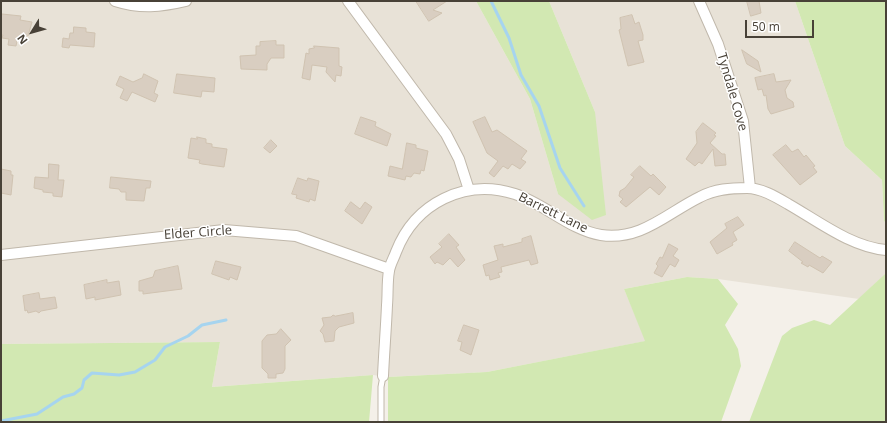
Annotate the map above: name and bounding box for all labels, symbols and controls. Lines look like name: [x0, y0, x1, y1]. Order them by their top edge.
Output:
north arrow: [12, 12, 52, 52]
scale bar: [747, 12, 816, 38]
text: 50 m: [752, 18, 780, 35]
text: N: [13, 31, 31, 48]
street label: Tyndale Cove: [713, 51, 751, 133]
street label: Barrett Lane: [516, 189, 590, 237]
street label: Elder Circle: [164, 223, 232, 243]

